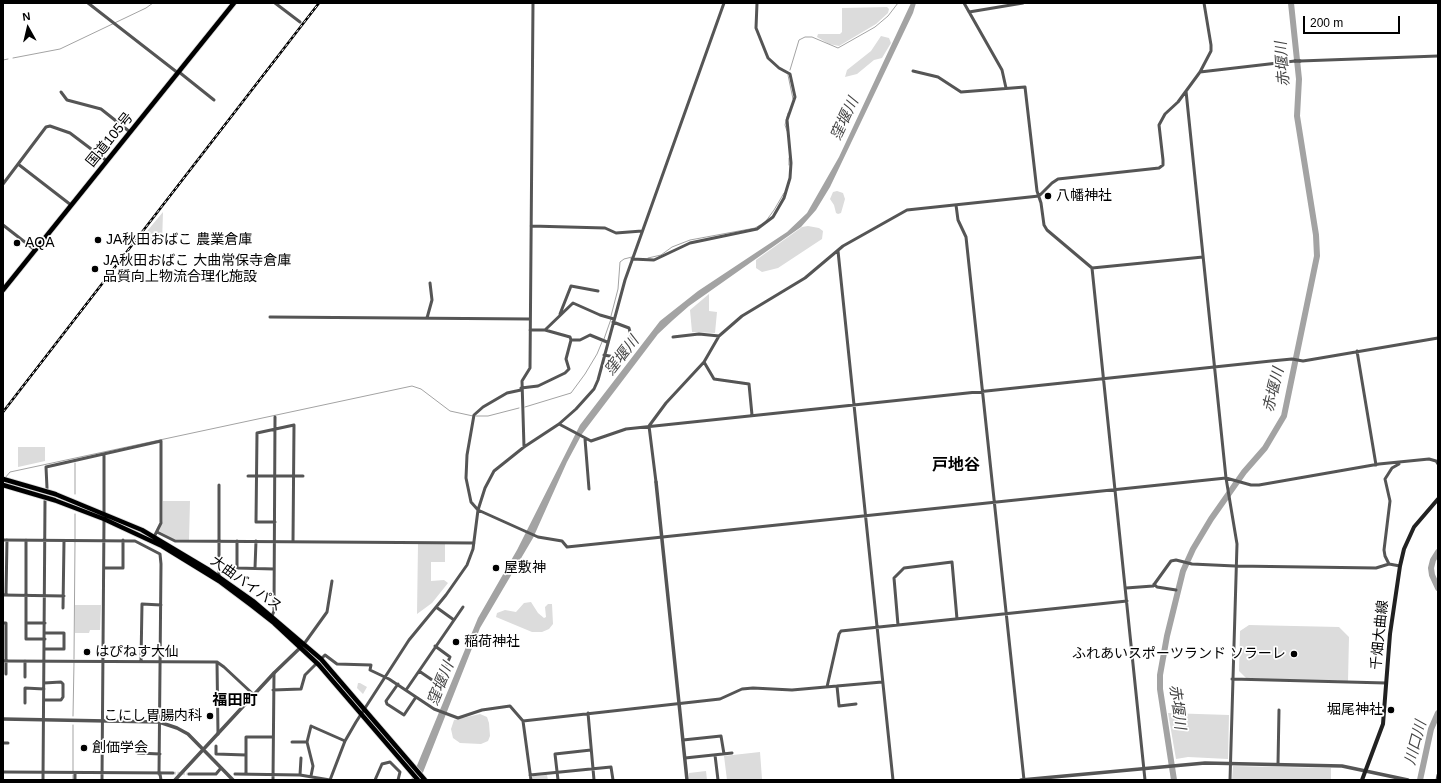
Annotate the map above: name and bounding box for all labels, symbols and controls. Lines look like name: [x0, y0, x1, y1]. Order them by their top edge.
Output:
north arrow: [8, 8, 48, 48]
scale bar: [1305, 8, 1402, 34]
text: N: [22, 10, 31, 23]
text: 200 m: [1310, 16, 1343, 30]
water label: 赤堰川: [1272, 41, 1294, 87]
water label: 窪堰川: [827, 95, 863, 143]
street label: 国道105号: [83, 109, 137, 171]
place label: 八幡神社: [1056, 188, 1112, 204]
marker: 八幡神社: [1043, 191, 1053, 201]
place label: JA秋田おばこ 農業倉庫: [106, 232, 252, 248]
place label: AQA: [25, 235, 55, 251]
marker: JA秋田おばこ 農業倉庫: [93, 235, 103, 245]
marker: AQA: [12, 238, 22, 248]
place label: JA秋田おばこ 大曲常保寺倉庫 品質向上物流合理化施設: [103, 253, 291, 286]
marker: JA秋田おばこ 大曲常保寺倉庫 品質向上物流合理化施設: [90, 264, 100, 274]
water label: 窪堰川: [601, 333, 643, 379]
water label: 赤堰川: [1260, 366, 1288, 414]
district label: 戸地谷: [932, 456, 980, 476]
street label: 大曲バイパス: [207, 553, 285, 615]
place label: 屋敷神: [504, 560, 546, 576]
marker: 屋敷神: [491, 563, 501, 573]
street label: 千畑大曲線: [1368, 599, 1392, 671]
place label: 稲荷神社: [464, 634, 520, 650]
marker: 稲荷神社: [451, 637, 461, 647]
place label: はぴねす大仙: [95, 644, 179, 660]
place label: ふれあいスポーツランド ソラーレ: [1072, 646, 1286, 662]
marker: はぴねす大仙: [82, 647, 92, 657]
marker: ふれあいスポーツランド ソラーレ: [1289, 649, 1299, 659]
water label: 窪堰川: [424, 660, 458, 708]
water label: 赤堰川: [1165, 684, 1189, 730]
district label: 福田町: [213, 692, 257, 710]
place label: 堀尾神社: [1327, 702, 1383, 718]
marker: 堀尾神社: [1386, 705, 1396, 715]
place label: こにし胃腸内科: [104, 708, 202, 724]
marker: こにし胃腸内科: [205, 711, 215, 721]
water label: 川口川: [1401, 719, 1431, 767]
place label: 創価学会: [92, 740, 148, 756]
marker: 創価学会: [79, 743, 89, 753]

